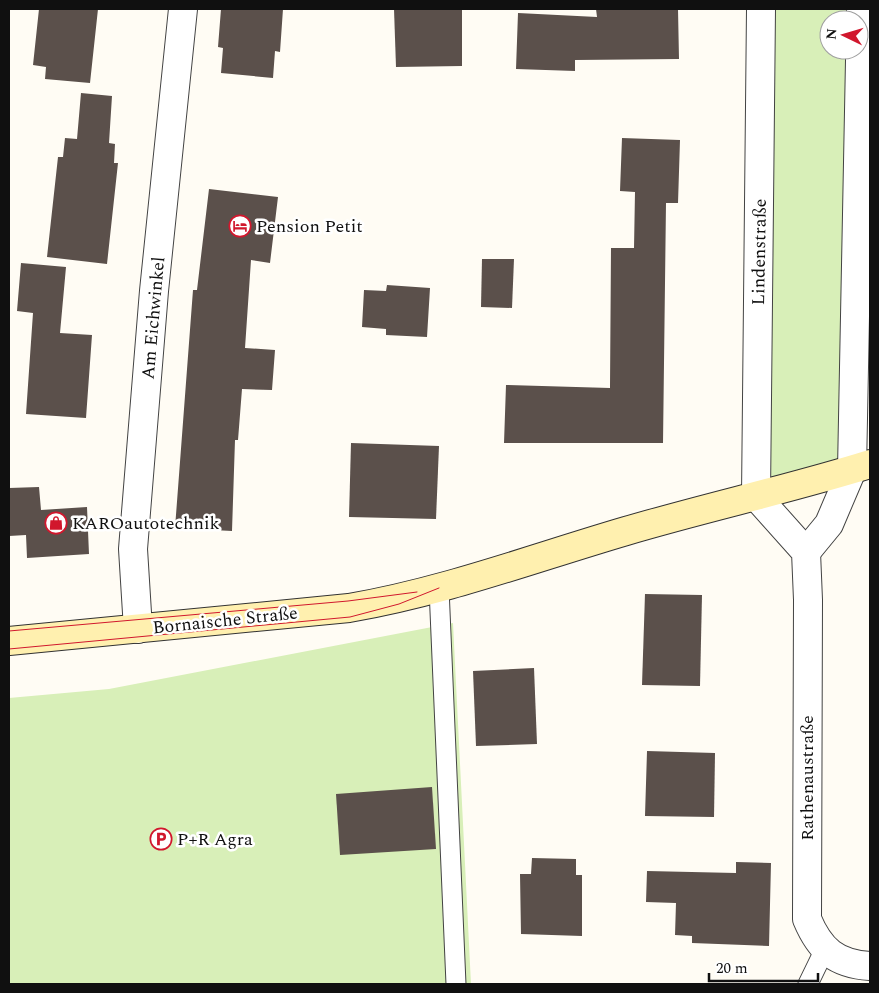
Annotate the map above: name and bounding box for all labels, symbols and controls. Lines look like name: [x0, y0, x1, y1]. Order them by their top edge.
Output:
north arrow: [819, 10, 869, 60]
text: N: [821, 27, 843, 41]
street label: Lindenstraße: [745, 198, 774, 306]
place label: Pension Petit: [256, 213, 363, 240]
hotel icon: Pension Petit: [228, 214, 252, 238]
street label: Am Eichwinkel: [135, 256, 172, 381]
place label: KAROautotechnik: [72, 510, 220, 537]
shop icon: KAROautotechnik: [44, 511, 68, 535]
street label: Bornaische Straße: [151, 599, 299, 642]
street label: Rathenaustraße: [794, 715, 821, 841]
place label: P+R Agra: [177, 826, 253, 853]
parking icon: P+R Agra: [149, 827, 173, 851]
scale bar: [709, 950, 818, 982]
text: 20 m: [716, 957, 748, 980]

